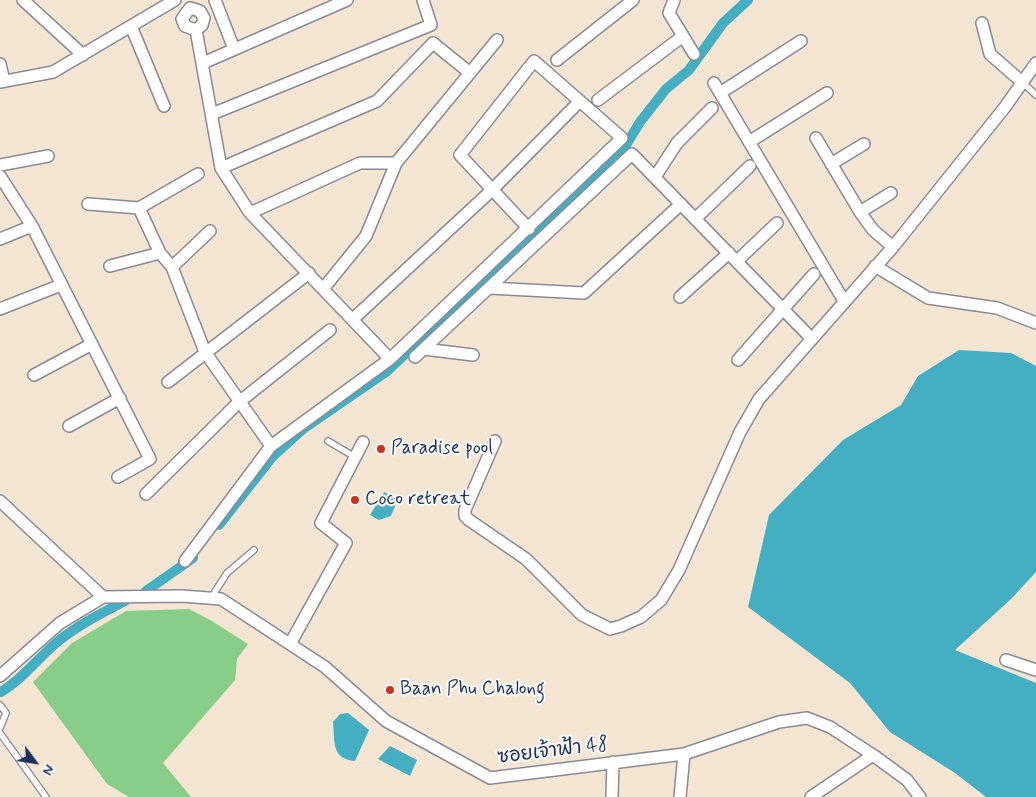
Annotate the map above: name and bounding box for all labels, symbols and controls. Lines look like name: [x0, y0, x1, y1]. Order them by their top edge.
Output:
place label: Paradise pool: [391, 438, 493, 460]
marker: Paradise pool: [375, 443, 387, 455]
place label: Coco retreat: [365, 489, 471, 511]
marker: Coco retreat: [349, 494, 361, 506]
place label: Baan Phu Chalong: [400, 679, 545, 701]
marker: Baan Phu Chalong: [384, 684, 396, 696]
street label: ซอยเจ้าฟ้า 48: [496, 734, 610, 770]
north arrow: [10, 737, 60, 787]
text: N: [38, 761, 58, 778]

